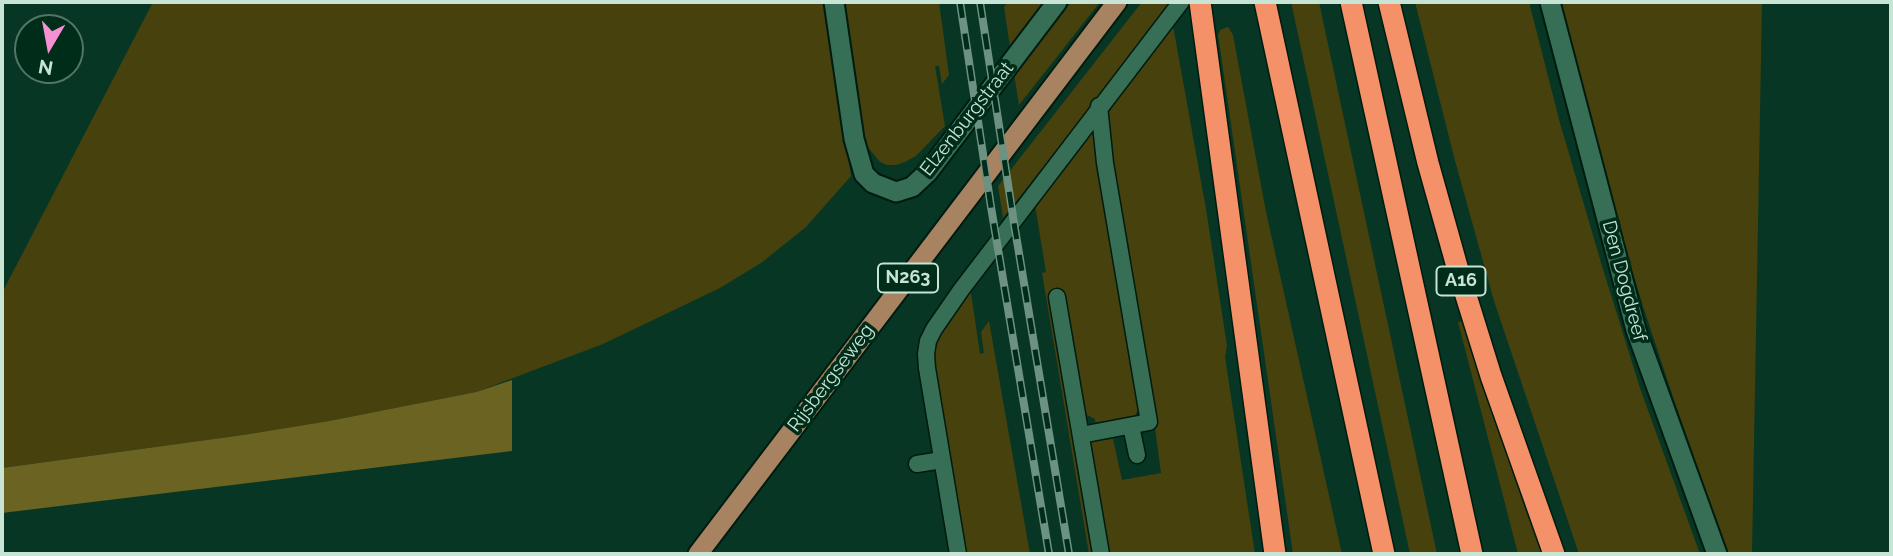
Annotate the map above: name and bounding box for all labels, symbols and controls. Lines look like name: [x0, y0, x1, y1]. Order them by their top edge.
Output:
north arrow: [14, 14, 84, 84]
text: N: [37, 56, 55, 80]
street label: Elzenburgstraat: [915, 57, 1019, 181]
street label: Den Dogdreef: [1597, 218, 1651, 344]
road number: N263: [878, 264, 938, 292]
road number: A16: [1436, 267, 1486, 296]
street label: Rijsbergseweg: [783, 320, 879, 436]

